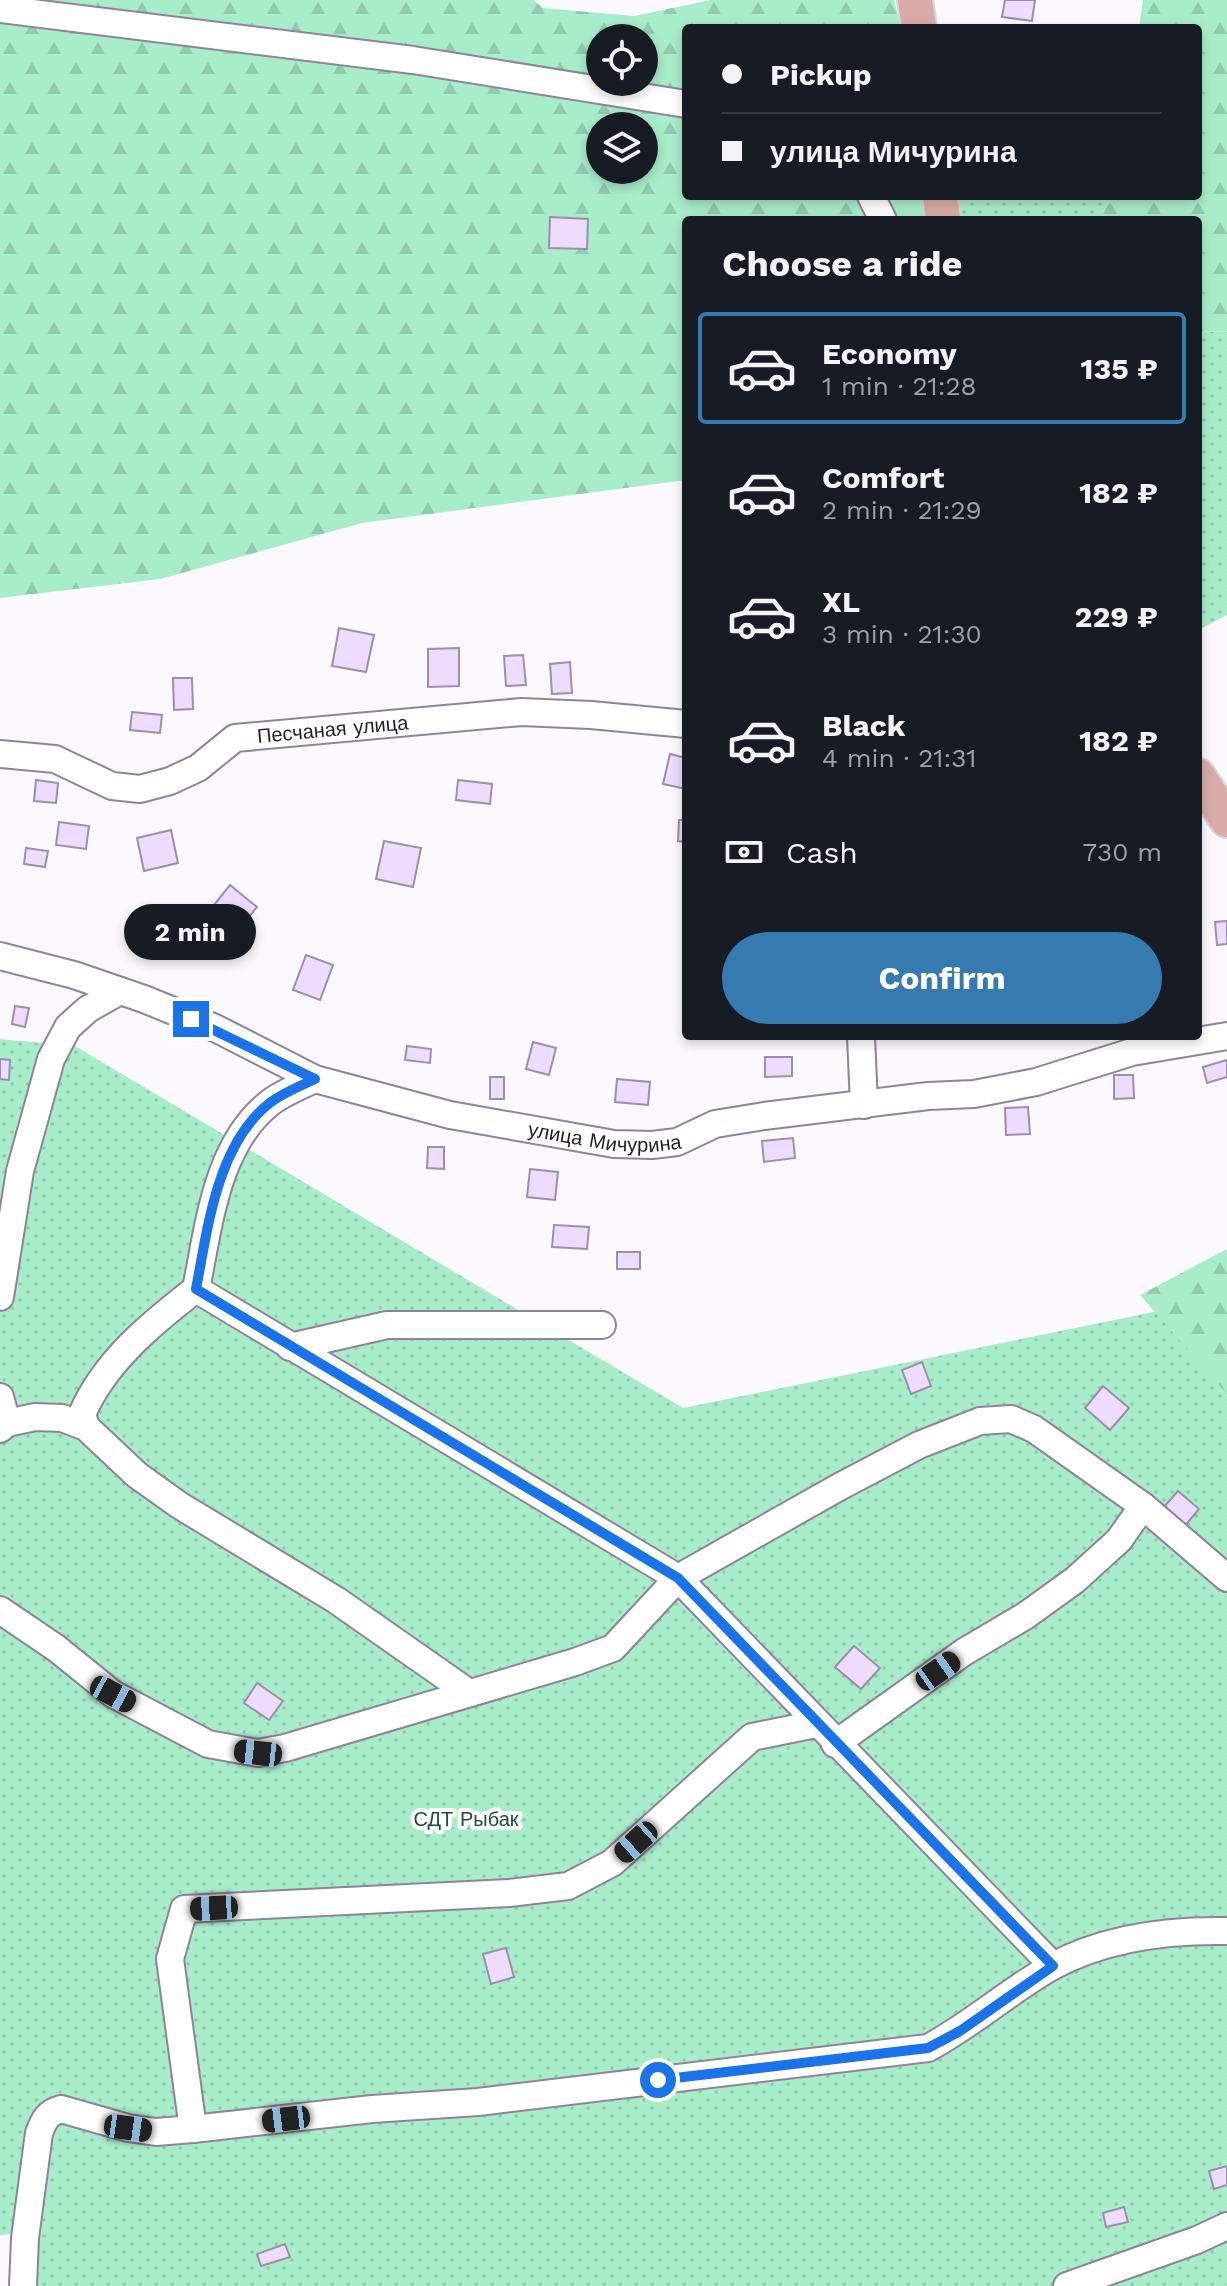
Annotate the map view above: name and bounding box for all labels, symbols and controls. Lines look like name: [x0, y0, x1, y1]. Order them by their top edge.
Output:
map controls: [586, 24, 658, 184]
button: locate: [586, 24, 658, 96]
text: Pickup: [770, 57, 872, 92]
button: layers: [586, 112, 658, 184]
text: улица Мичурина: [770, 134, 1017, 169]
text: Choose a ride: [722, 243, 962, 285]
icon: car: [726, 332, 798, 404]
text: Economy: [822, 336, 957, 371]
text: 135 ₽: [1081, 351, 1158, 386]
text: 1 min · 21:28: [822, 371, 977, 401]
icon: car: [726, 456, 798, 528]
text: Comfort: [822, 460, 944, 495]
text: 182 ₽: [1079, 475, 1158, 510]
text: 2 min · 21:29: [822, 495, 982, 525]
icon: car: [726, 580, 798, 652]
text: XL: [822, 584, 860, 619]
text: 229 ₽: [1075, 599, 1158, 634]
text: 3 min · 21:30: [822, 619, 982, 649]
icon: car: [726, 704, 798, 776]
text: Black: [822, 708, 906, 743]
street label: Песчаная улица: [256, 710, 410, 748]
text: 182 ₽: [1079, 723, 1158, 758]
text: 4 min · 21:31: [822, 743, 976, 773]
icon: cash: [722, 830, 766, 874]
text: Cash: [786, 835, 858, 870]
text: 730 m: [1082, 837, 1162, 867]
callout: 2 min: [125, 903, 257, 959]
text: 2 min: [154, 917, 226, 947]
button: Confirm: [722, 932, 1162, 1024]
route end: [173, 1001, 209, 1037]
street label: улица Мичурина: [526, 1117, 684, 1157]
car: [911, 1647, 965, 1695]
car: [86, 1672, 140, 1716]
car: [233, 1739, 283, 1767]
park label: СДТ Рыбак: [413, 1807, 519, 1831]
car: [610, 1817, 662, 1867]
car: [189, 1895, 239, 1921]
route start: [640, 2062, 676, 2098]
car: [261, 2104, 311, 2134]
car: [103, 2113, 153, 2143]

